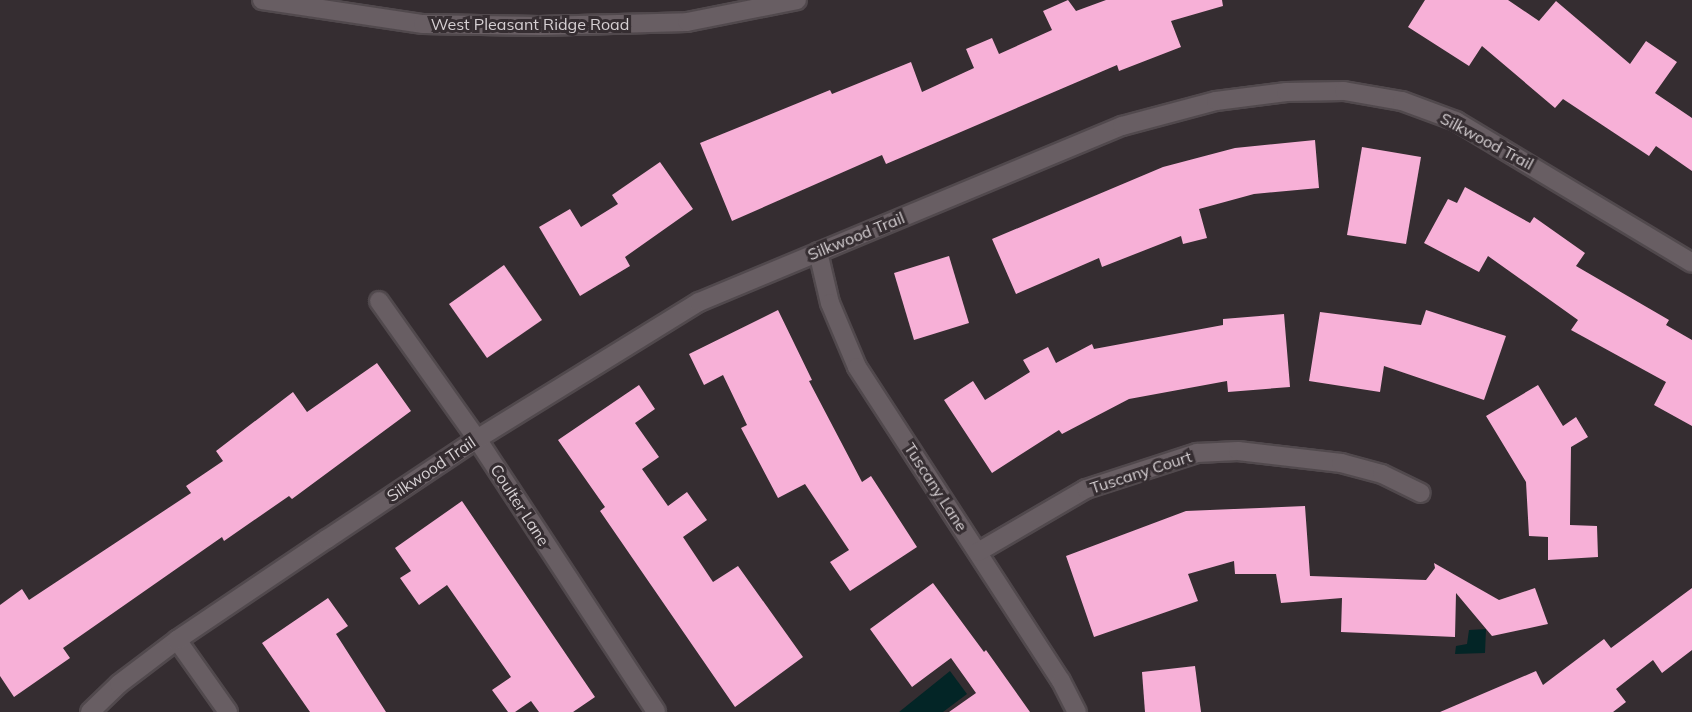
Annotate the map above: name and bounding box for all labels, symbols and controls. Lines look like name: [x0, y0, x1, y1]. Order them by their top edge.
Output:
street label: West Pleasant Ridge Road: [431, 14, 629, 34]
street label: Silkwood Trail: [1437, 108, 1537, 174]
street label: Silkwood Trail: [805, 208, 907, 264]
street label: Silkwood Trail: [383, 432, 479, 506]
street label: Tuscany Lane: [900, 439, 972, 535]
street label: Tuscany Court: [1088, 447, 1194, 497]
street label: Coulter Lane: [487, 461, 553, 549]

